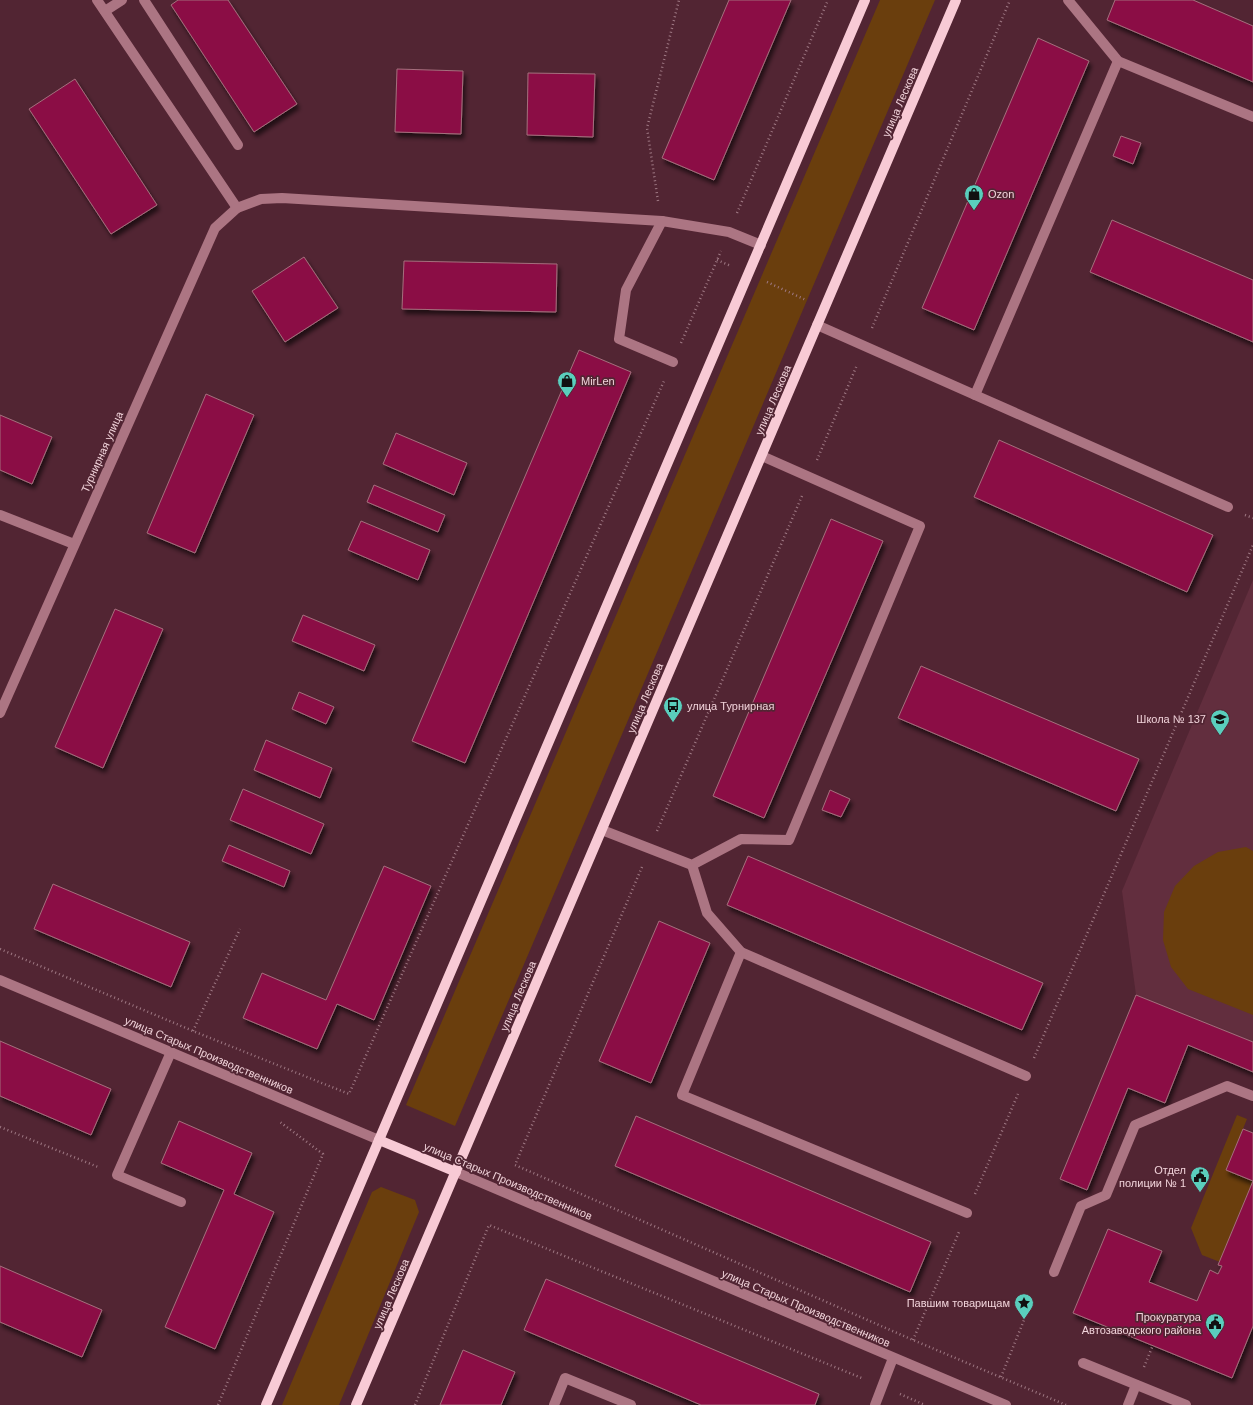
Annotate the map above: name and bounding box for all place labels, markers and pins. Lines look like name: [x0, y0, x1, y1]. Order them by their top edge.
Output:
shop icon: Ozon: [963, 183, 985, 211]
place label: Ozon: [988, 188, 1014, 200]
shop icon: MirLen: [556, 370, 578, 398]
place label: MirLen: [581, 375, 615, 387]
bus stop icon: улица Турнирная: [662, 695, 684, 723]
place label: улица Турнирная: [687, 700, 774, 712]
school or university icon: Школа № 137: [1209, 708, 1231, 736]
place label: Школа № 137: [1136, 713, 1206, 725]
place label: Отдел полиции № 1: [1119, 1164, 1186, 1189]
public building icon: Отдел полиции № 1: [1189, 1165, 1211, 1193]
place icon: Павшим товарищам: [1013, 1292, 1035, 1320]
place label: Павшим товарищам: [907, 1297, 1010, 1309]
place label: Прокуратура Автозаводского района: [1082, 1311, 1202, 1336]
public building icon: Прокуратура Автозаводского района: [1204, 1312, 1226, 1340]

